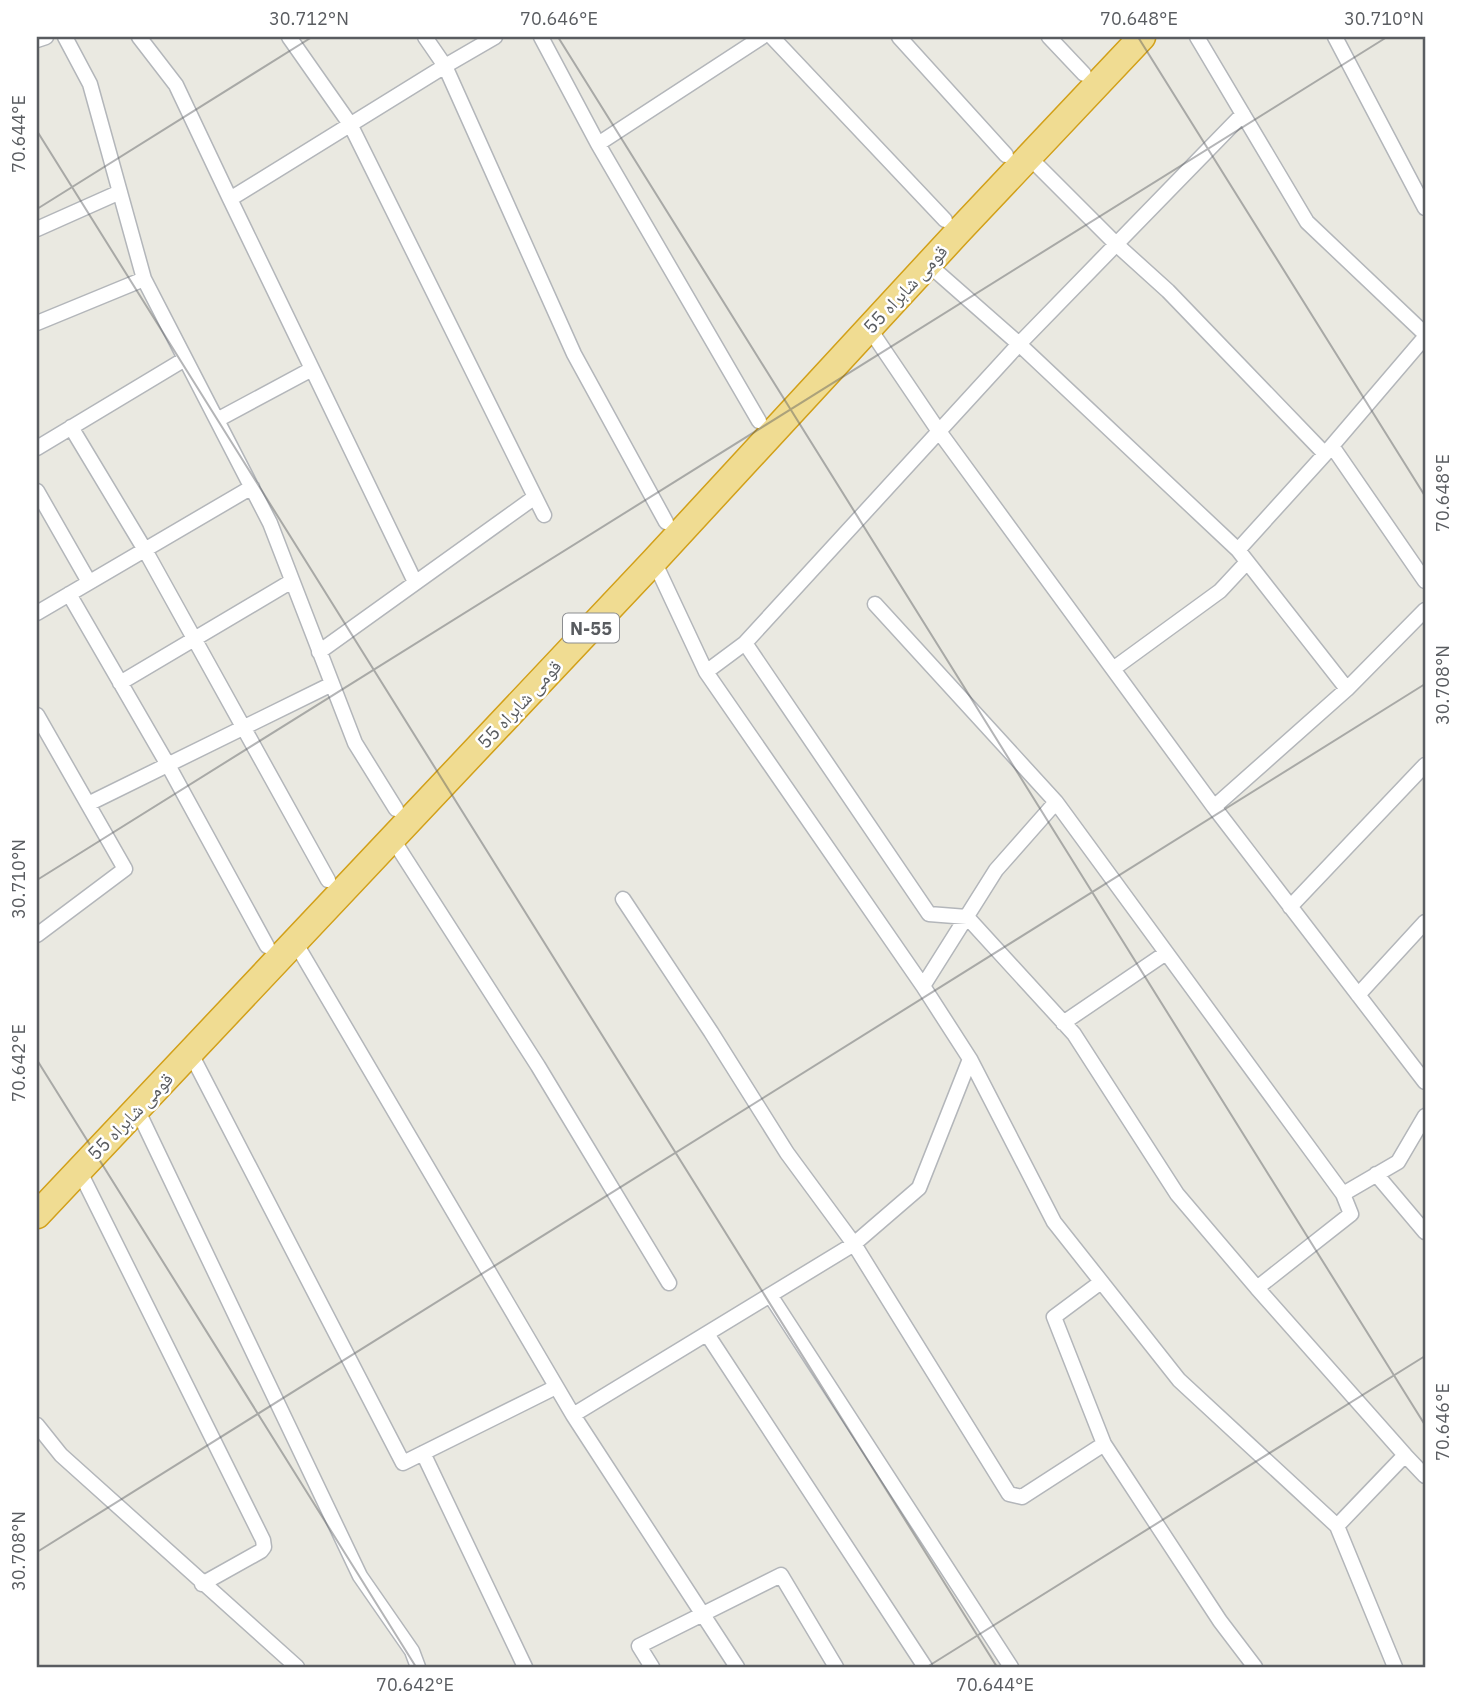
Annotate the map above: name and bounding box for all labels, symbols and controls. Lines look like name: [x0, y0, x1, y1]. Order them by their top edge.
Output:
text: 30.712°N: [269, 7, 349, 30]
text: 70.646°E: [520, 7, 598, 30]
text: 70.648°E: [1100, 7, 1178, 30]
text: 30.710°N: [1344, 7, 1424, 30]
text: 70.644°E: [7, 95, 30, 173]
street label: قومی شاہراہ 55: [858, 240, 952, 338]
text: 70.648°E: [1431, 454, 1454, 532]
road number: N-55: [563, 614, 619, 642]
text: 30.708°N: [1431, 645, 1454, 725]
street label: قومی شاہراہ 55: [472, 655, 566, 753]
text: 30.710°N: [7, 839, 30, 919]
text: 70.642°E: [7, 1024, 30, 1102]
street label: قومی شاہراہ 55: [82, 1067, 178, 1165]
text: 70.646°E: [1431, 1383, 1454, 1461]
text: 30.708°N: [7, 1511, 30, 1591]
text: 70.642°E: [376, 1673, 454, 1696]
text: 70.644°E: [956, 1673, 1034, 1696]

